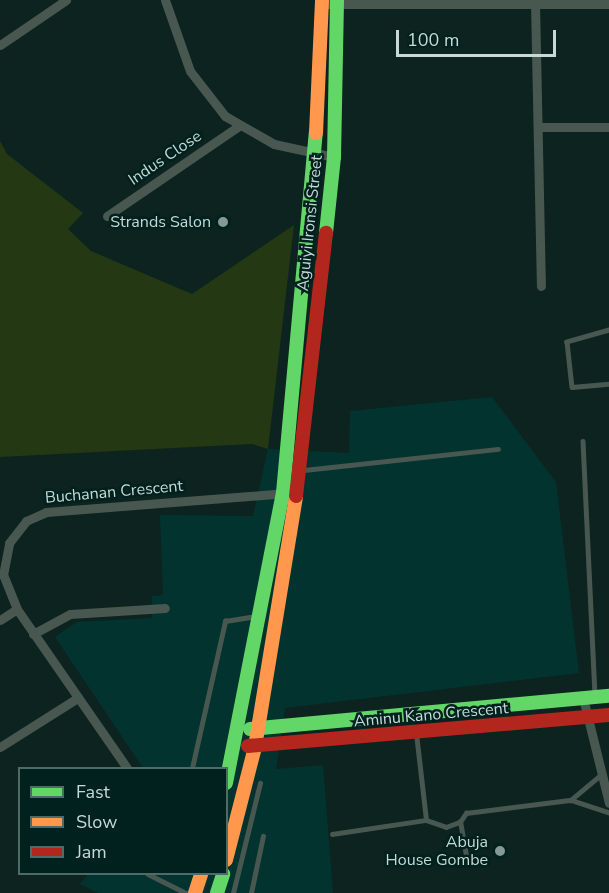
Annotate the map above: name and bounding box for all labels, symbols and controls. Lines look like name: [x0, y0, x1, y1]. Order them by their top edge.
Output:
scale bar: [399, 18, 560, 56]
text: 100 m: [407, 28, 459, 52]
street label: Indus Close: [125, 127, 205, 189]
street label: Aguiyi Ironsi Street: [293, 154, 327, 292]
place label: Strands Salon: [110, 212, 211, 232]
marker: Strands Salon: [216, 215, 230, 229]
street label: Buchanan Crescent: [44, 476, 184, 508]
street label: Aminu Kano Crescent: [353, 699, 509, 731]
legend: [18, 767, 228, 875]
text: Fast: [76, 780, 110, 804]
text: Slow: [76, 810, 117, 834]
place label: Abuja House Gombe: [386, 832, 488, 870]
text: Jam: [76, 840, 107, 864]
marker: Abuja House Gombe: [493, 844, 507, 858]

